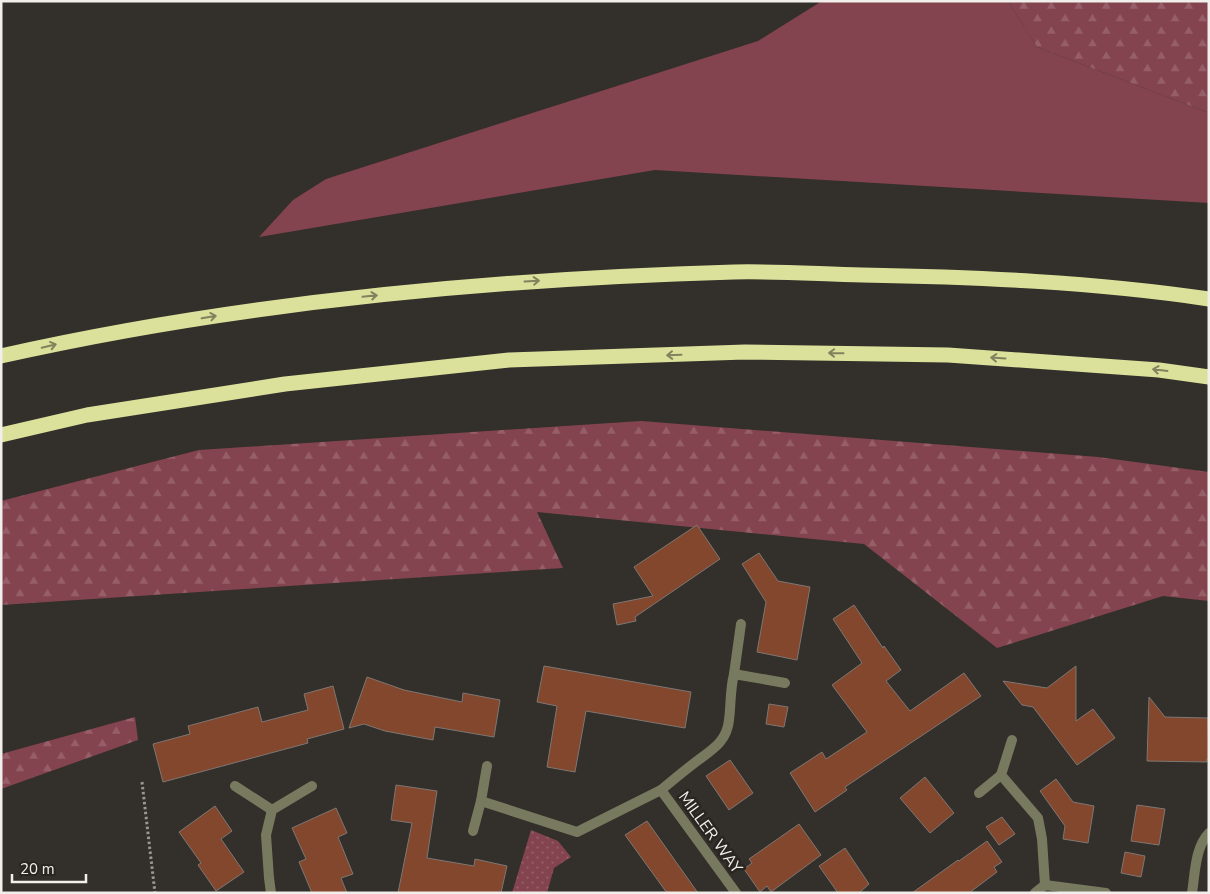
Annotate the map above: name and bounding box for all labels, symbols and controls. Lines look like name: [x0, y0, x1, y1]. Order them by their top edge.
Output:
one-way arrow: [523, 277, 539, 286]
one-way arrow: [362, 291, 378, 301]
one-way arrow: [200, 312, 216, 322]
one-way arrow: [40, 341, 56, 350]
one-way arrow: [828, 349, 844, 358]
one-way arrow: [666, 350, 682, 359]
one-way arrow: [991, 354, 1007, 363]
one-way arrow: [1153, 365, 1169, 375]
street label: MILLER WAY: [673, 787, 748, 878]
scale bar: [12, 852, 86, 884]
text: 20 m: [20, 859, 55, 879]

